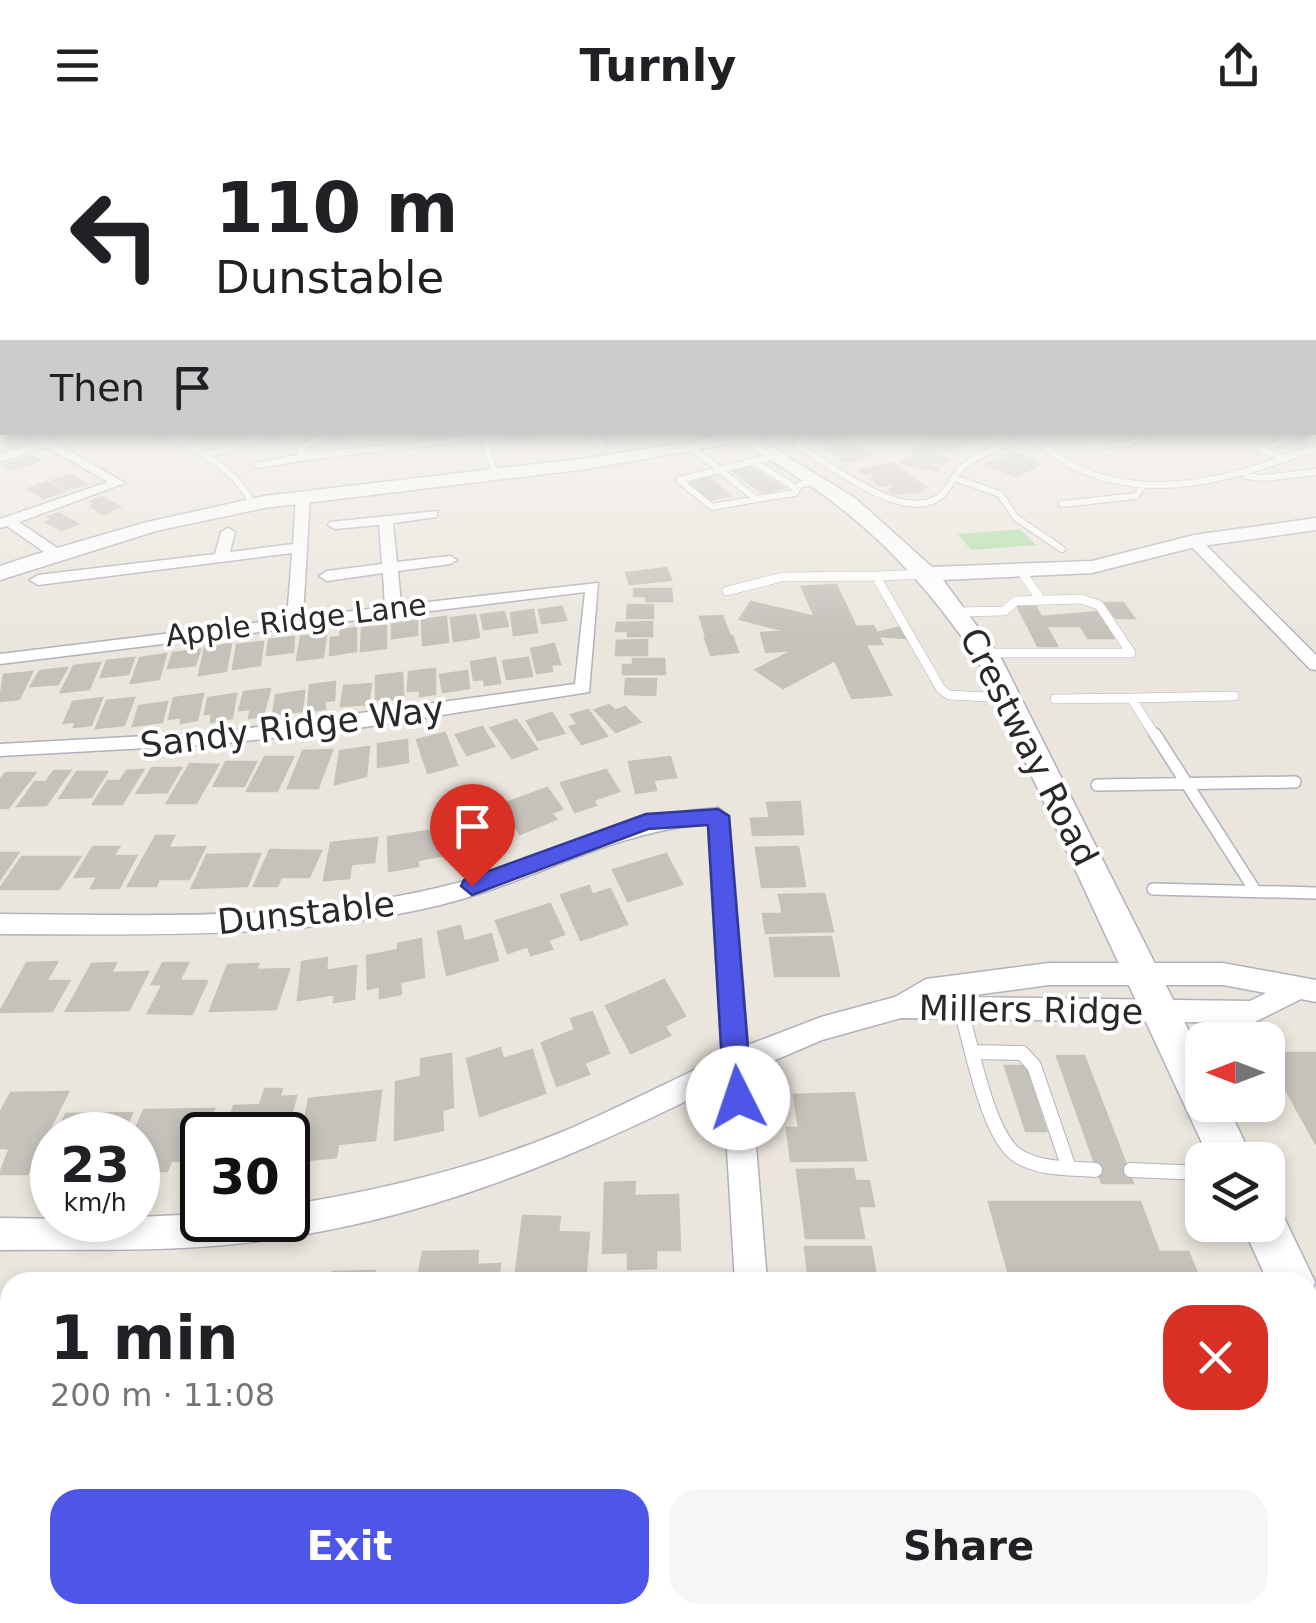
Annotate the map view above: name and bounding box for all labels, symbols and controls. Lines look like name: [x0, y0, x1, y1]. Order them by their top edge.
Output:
icon: menu: [50, 38, 105, 93]
icon: share: [1211, 38, 1266, 93]
text: Turnly: [580, 39, 736, 92]
text: 110 m: [215, 167, 458, 249]
icon: left: [50, 170, 180, 300]
text: Dunstable: [215, 251, 444, 304]
icon: arrive: [165, 360, 220, 415]
text: Then: [50, 366, 145, 410]
street label: Apple Ridge Lane: [163, 587, 429, 653]
street label: Crestway Road: [952, 622, 1106, 872]
street label: Sandy Ridge Way: [138, 689, 446, 765]
pin: [430, 784, 515, 887]
icon: arrive: [445, 799, 500, 854]
street label: Dunstable: [215, 884, 397, 942]
street label: Millers Ridge: [918, 988, 1144, 1032]
north arrow: [1185, 1022, 1285, 1122]
map controls: [1185, 1022, 1285, 1242]
position arrow: [686, 1046, 790, 1150]
speed limit sign: 30: [180, 1112, 310, 1242]
text: 23: [60, 1136, 130, 1194]
button: layers: [1185, 1142, 1285, 1242]
text: km/h: [63, 1188, 127, 1217]
text: 1 min: [50, 1303, 238, 1373]
button: close: [1163, 1305, 1268, 1410]
text: 200 m · 11:08: [50, 1376, 275, 1414]
button: Exit: [50, 1489, 649, 1604]
button: Share: [669, 1489, 1268, 1604]

